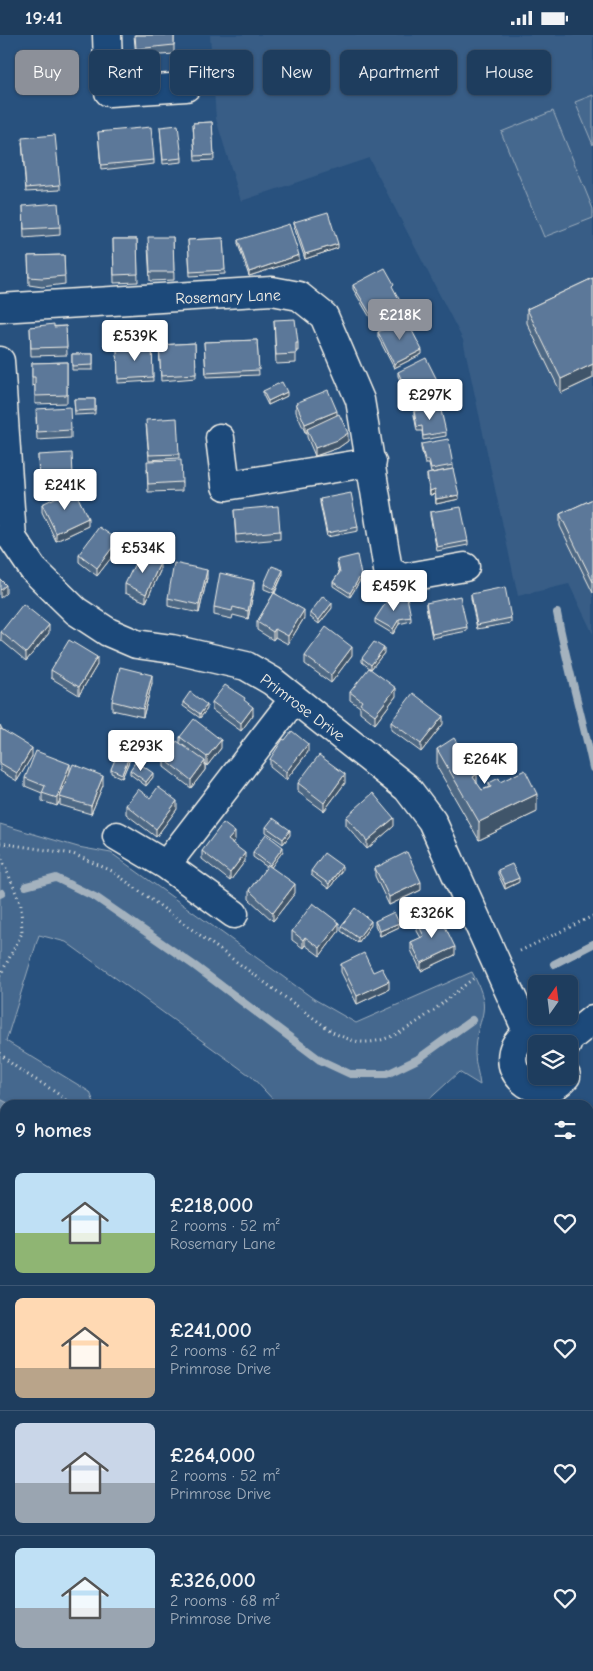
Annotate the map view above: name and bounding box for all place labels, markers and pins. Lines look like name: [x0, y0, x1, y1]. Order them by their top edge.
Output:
pin: £218K: [365, 299, 435, 341]
pin: £539K: [100, 319, 170, 362]
pin: £297K: [395, 379, 465, 421]
pin: £241K: [30, 469, 100, 511]
pin: £534K: [108, 531, 178, 574]
pin: £459K: [359, 569, 429, 612]
pin: £293K: [106, 729, 176, 772]
pin: £264K: [450, 743, 520, 785]
pin: £326K: [397, 897, 467, 939]

